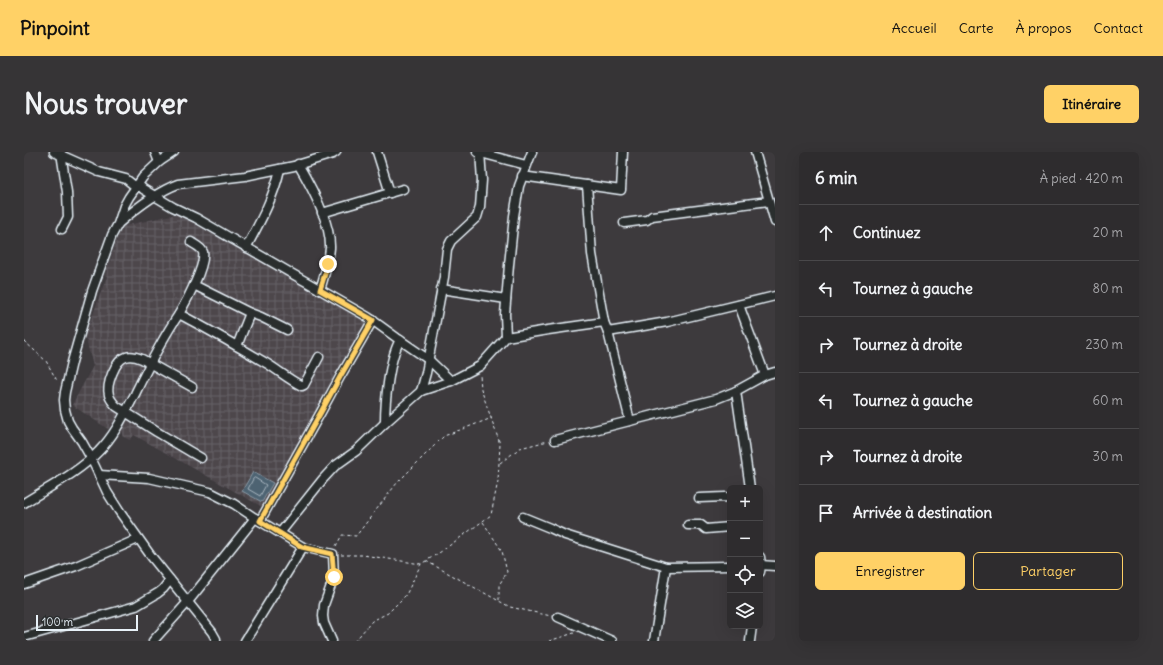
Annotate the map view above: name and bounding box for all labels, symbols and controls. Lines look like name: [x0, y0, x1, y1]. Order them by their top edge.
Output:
text: Pinpoint: [20, 16, 90, 40]
text: Accueil: [892, 19, 937, 37]
text: Carte: [959, 19, 994, 37]
text: À propos: [1016, 19, 1072, 37]
text: Contact: [1094, 19, 1143, 37]
button: Itinéraire: [1044, 85, 1139, 123]
text: Nous trouver: [24, 86, 187, 122]
text: 6 min: [815, 167, 857, 189]
text: À pied · 420 m: [1040, 170, 1123, 187]
icon: ahead: [815, 222, 837, 244]
text: Continuez: [853, 223, 921, 242]
text: 20 m: [1093, 224, 1123, 241]
route end: [319, 255, 337, 273]
icon: left: [815, 278, 837, 300]
text: Tournez à gauche: [853, 279, 973, 298]
text: 80 m: [1092, 280, 1123, 297]
icon: right: [815, 334, 837, 356]
text: Tournez à droite: [853, 335, 962, 354]
text: 230 m: [1085, 336, 1123, 353]
icon: left: [815, 390, 837, 412]
text: Tournez à gauche: [853, 391, 973, 410]
text: 60 m: [1092, 392, 1123, 409]
icon: right: [815, 446, 837, 468]
text: Tournez à droite: [853, 447, 962, 466]
text: 30 m: [1093, 448, 1123, 465]
map controls: [727, 485, 763, 629]
button: +: [727, 485, 763, 521]
icon: arrive: [815, 502, 837, 524]
text: Arrivée à destination: [853, 503, 992, 522]
button: −: [727, 521, 763, 557]
button: Enregistrer: [815, 552, 965, 590]
button: Partager: [973, 552, 1123, 590]
button: locate: [727, 557, 763, 593]
route start: [325, 568, 343, 586]
button: layers: [727, 593, 763, 629]
scale bar: [36, 613, 138, 632]
text: 100 m: [42, 615, 73, 629]

